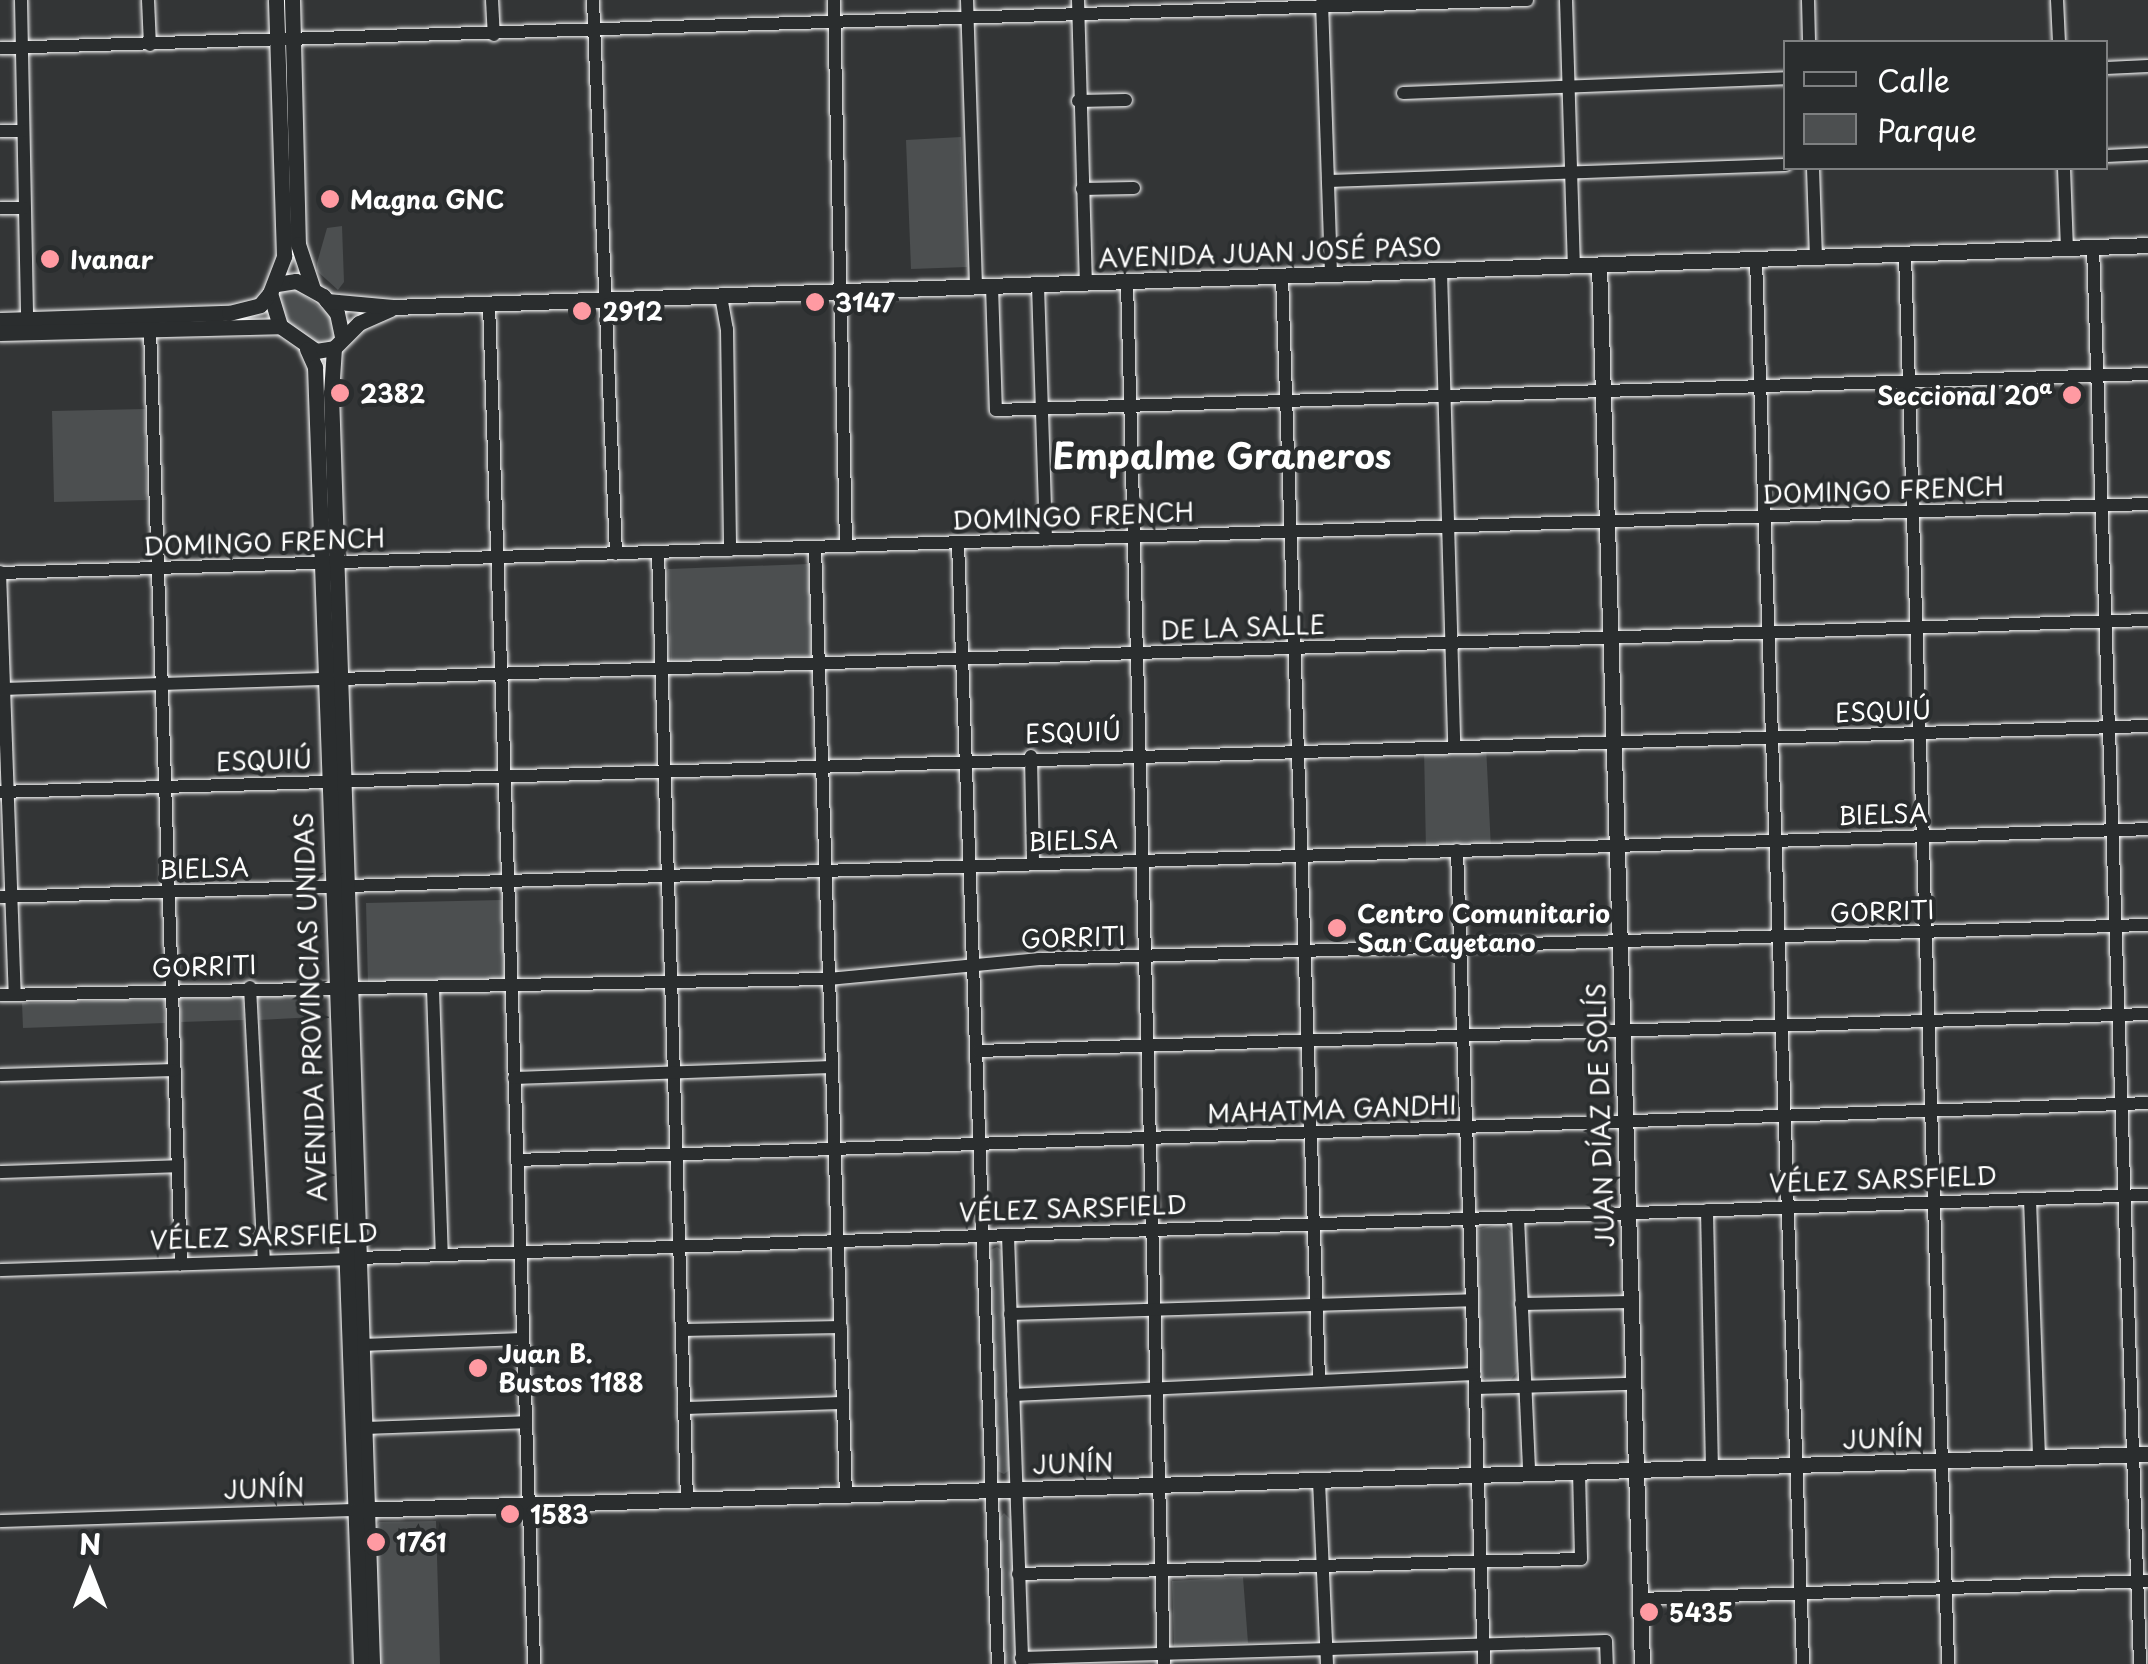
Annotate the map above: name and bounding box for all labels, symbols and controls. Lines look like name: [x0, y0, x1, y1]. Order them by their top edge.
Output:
legend: [1783, 40, 2108, 170]
text: Calle: [1877, 57, 1950, 102]
text: Parque: [1877, 107, 1977, 152]
place label: Magna GNC: [350, 184, 505, 214]
marker: Magna GNC: [319, 188, 341, 210]
street label: AVENIDA JUAN JOSÉ PASO: [1096, 231, 1444, 273]
place label: Ivanar: [70, 244, 153, 274]
marker: Ivanar: [39, 248, 61, 270]
place label: 3147: [835, 287, 895, 317]
marker: 3147: [804, 291, 826, 313]
place label: 2912: [602, 296, 663, 326]
marker: 2912: [571, 300, 593, 322]
place label: 2382: [360, 378, 425, 408]
place label: Seccional 20ª: [1877, 380, 2052, 410]
marker: 2382: [329, 382, 351, 404]
marker: Seccional 20ª: [2061, 384, 2083, 406]
district label: Empalme Graneros: [1052, 434, 1392, 476]
street label: DOMINGO FRENCH: [1760, 471, 2006, 509]
street label: DOMINGO FRENCH: [950, 497, 1196, 535]
street label: DOMINGO FRENCH: [141, 523, 387, 561]
street label: DE LA SALLE: [1160, 609, 1326, 645]
street label: ESQUIÚ: [1834, 694, 1932, 728]
street label: ESQUIÚ: [1024, 715, 1122, 749]
street label: ESQUIÚ: [215, 743, 313, 777]
street label: BIELSA: [1838, 797, 1928, 831]
street label: AVENIDA PROVINCIAS UNIDAS: [288, 812, 332, 1202]
street label: BIELSA: [1028, 823, 1118, 857]
street label: BIELSA: [159, 851, 249, 885]
street label: GORRITI: [1829, 894, 1935, 928]
place label: Centro Comunitario San Cayetano: [1357, 899, 1611, 958]
marker: Centro Comunitario San Cayetano: [1326, 917, 1348, 939]
street label: GORRITI: [1020, 920, 1126, 954]
street label: GORRITI: [151, 949, 257, 983]
street label: JUAN DÍAZ DE SOLÍS: [1580, 980, 1620, 1250]
street label: MAHATMA GANDHI: [1205, 1090, 1459, 1128]
street label: VÉLEZ SARSFIELD: [1769, 1160, 1997, 1198]
street label: VÉLEZ SARSFIELD: [959, 1189, 1187, 1227]
street label: VÉLEZ SARSFIELD: [150, 1217, 378, 1255]
place label: Juan B. Bustos 1188: [498, 1339, 644, 1398]
marker: Juan B. Bustos 1188: [467, 1357, 489, 1379]
street label: JUNÍN: [1842, 1422, 1924, 1454]
street label: JUNÍN: [1032, 1447, 1114, 1479]
street label: JUNÍN: [223, 1472, 305, 1504]
place label: 1583: [530, 1499, 589, 1529]
marker: 1583: [499, 1503, 521, 1525]
text: N: [79, 1522, 101, 1565]
north arrow: [40, 1524, 140, 1624]
place label: 1761: [396, 1527, 446, 1557]
marker: 1761: [365, 1531, 387, 1553]
place label: 5435: [1669, 1597, 1733, 1627]
marker: 5435: [1638, 1601, 1660, 1623]

